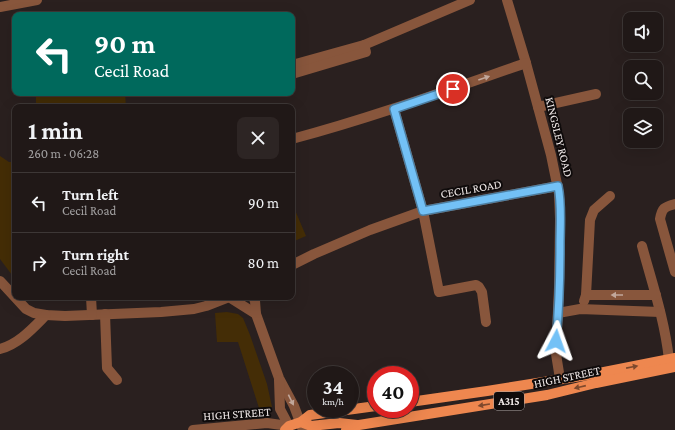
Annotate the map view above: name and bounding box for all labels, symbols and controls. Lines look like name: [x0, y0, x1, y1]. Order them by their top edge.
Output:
map controls: [623, 12, 663, 148]
button: sound: [623, 12, 663, 52]
icon: left: [28, 28, 80, 80]
text: 90 m: [94, 28, 155, 59]
button: search: [623, 60, 663, 100]
text: Cecil Road: [94, 61, 169, 81]
pin: [436, 72, 470, 106]
one-way arrow: [478, 75, 490, 81]
icon: arrive: [442, 78, 464, 100]
street label: KINGSLEY ROAD: [542, 96, 576, 178]
button: layers: [623, 108, 663, 148]
text: 1 min: [28, 117, 83, 144]
button: close: [237, 117, 279, 159]
text: 260 m · 06:28: [28, 146, 99, 161]
street label: CECIL ROAD: [439, 177, 503, 201]
text: Turn left: [62, 187, 118, 203]
icon: left: [28, 192, 50, 214]
text: 90 m: [248, 195, 279, 211]
text: Cecil Road: [62, 203, 116, 218]
text: Turn right: [62, 247, 129, 263]
icon: right: [28, 252, 50, 274]
text: 80 m: [248, 255, 279, 271]
text: Cecil Road: [62, 263, 116, 278]
one-way arrow: [610, 292, 623, 298]
position arrow: [535, 320, 577, 362]
street label: HIGH STREET: [533, 363, 602, 391]
one-way arrow: [626, 363, 638, 369]
speed limit sign: 40: [367, 366, 419, 418]
text: 34: [323, 376, 343, 398]
one-way arrow: [574, 385, 586, 391]
road number: A315: [494, 392, 524, 410]
one-way arrow: [287, 394, 294, 405]
text: km/h: [322, 396, 344, 407]
one-way arrow: [478, 402, 490, 408]
street label: HIGH STREET: [203, 405, 272, 423]

